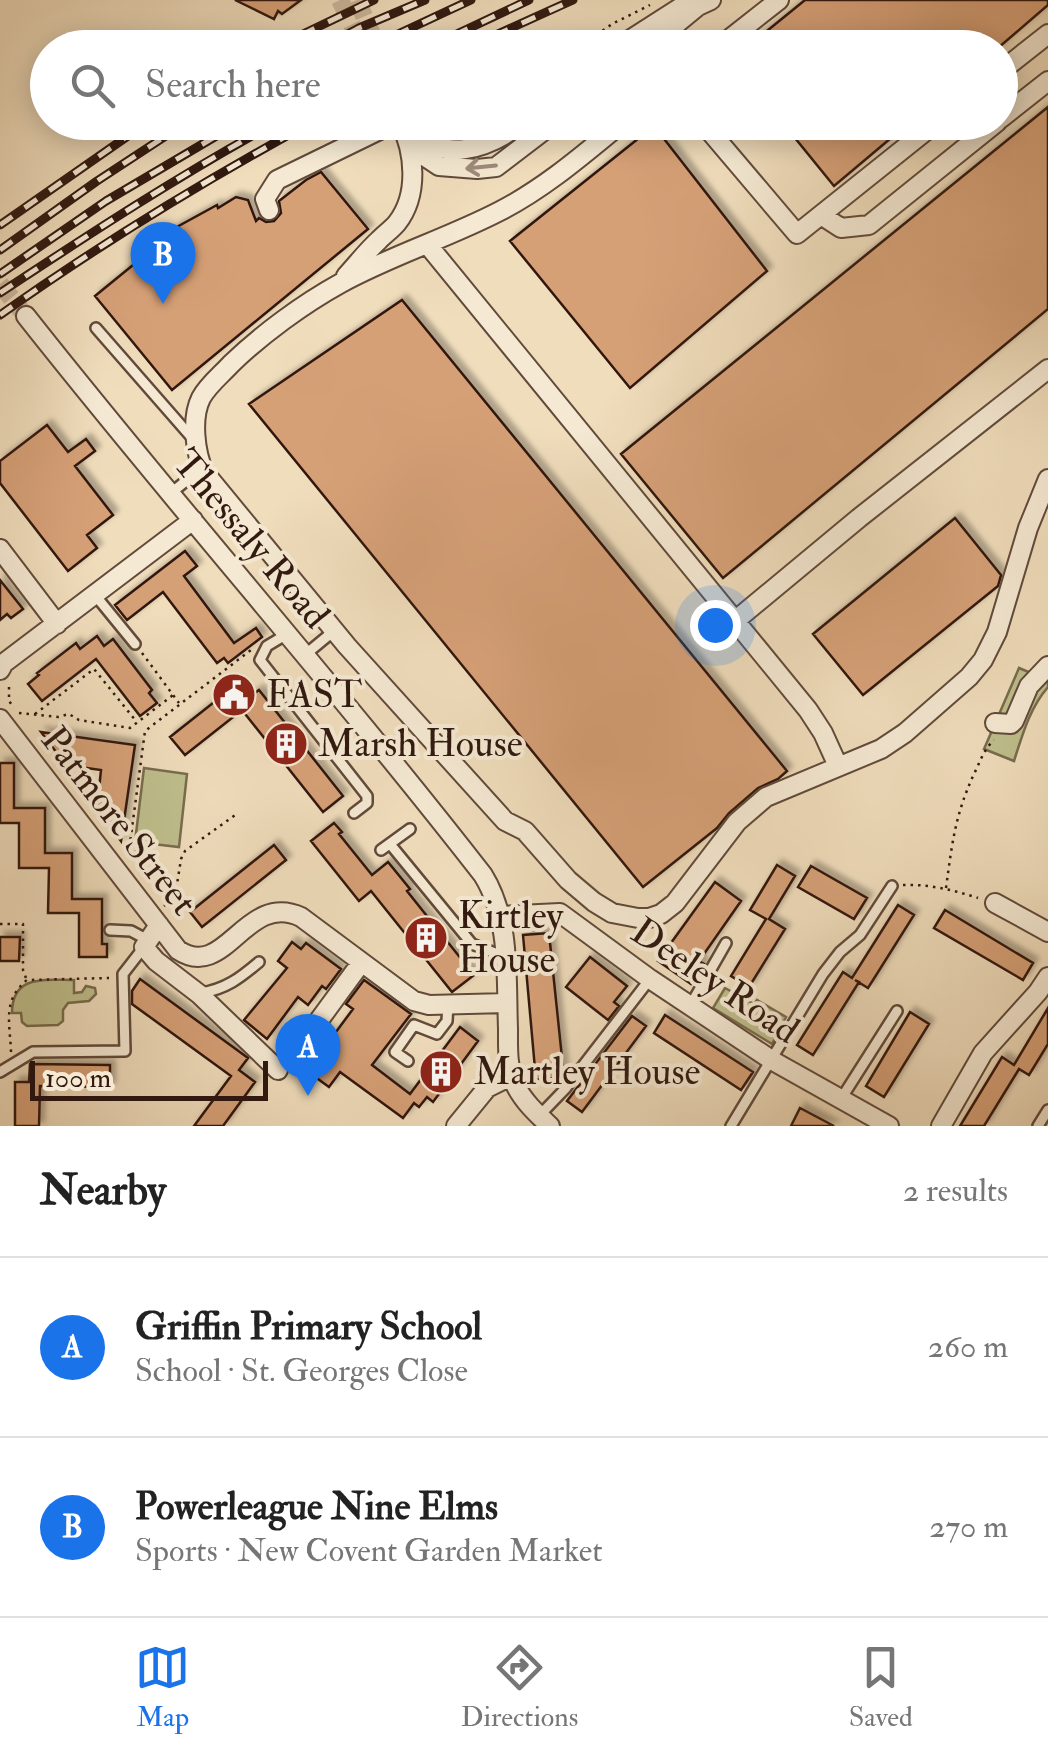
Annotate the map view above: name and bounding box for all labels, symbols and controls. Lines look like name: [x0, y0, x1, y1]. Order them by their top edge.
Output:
search box: [30, 30, 1018, 140]
icon: search: [65, 58, 120, 113]
text: Search here: [145, 61, 321, 109]
one-way arrow: [465, 157, 498, 176]
pin: B: [130, 222, 196, 304]
street label: Thessaly Road: [162, 440, 340, 639]
your location: [690, 600, 741, 651]
place label: FAST: [266, 671, 362, 719]
public building icon: FAST: [211, 672, 257, 718]
street label: Patmore Street: [30, 717, 208, 925]
place label: Marsh House: [318, 720, 523, 768]
building icon: Marsh House: [263, 721, 309, 767]
place label: Kirtley House: [458, 892, 565, 984]
street label: Deeley Road: [622, 907, 808, 1055]
building icon: Kirtley House: [403, 915, 449, 961]
pin: A: [276, 1014, 340, 1096]
place label: Martley House: [474, 1048, 700, 1096]
building icon: Martley House: [418, 1049, 464, 1095]
scale bar: [30, 1056, 268, 1100]
text: 100 m: [45, 1061, 111, 1096]
text: Nearby: [40, 1165, 166, 1217]
text: 2 results: [903, 1171, 1008, 1211]
text: Griffin Primary School: [135, 1303, 482, 1351]
text: A: [62, 1327, 83, 1367]
text: 260 m: [928, 1327, 1008, 1367]
text: School · St. Georges Close: [135, 1351, 468, 1391]
text: Powerleague Nine Elms: [135, 1483, 498, 1531]
text: B: [62, 1507, 83, 1547]
text: 270 m: [929, 1507, 1008, 1547]
text: Sports · New Covent Garden Market: [135, 1531, 603, 1571]
tab: Map: [135, 1640, 190, 1735]
tab: Directions: [461, 1640, 578, 1735]
tab: Saved: [849, 1640, 913, 1735]

